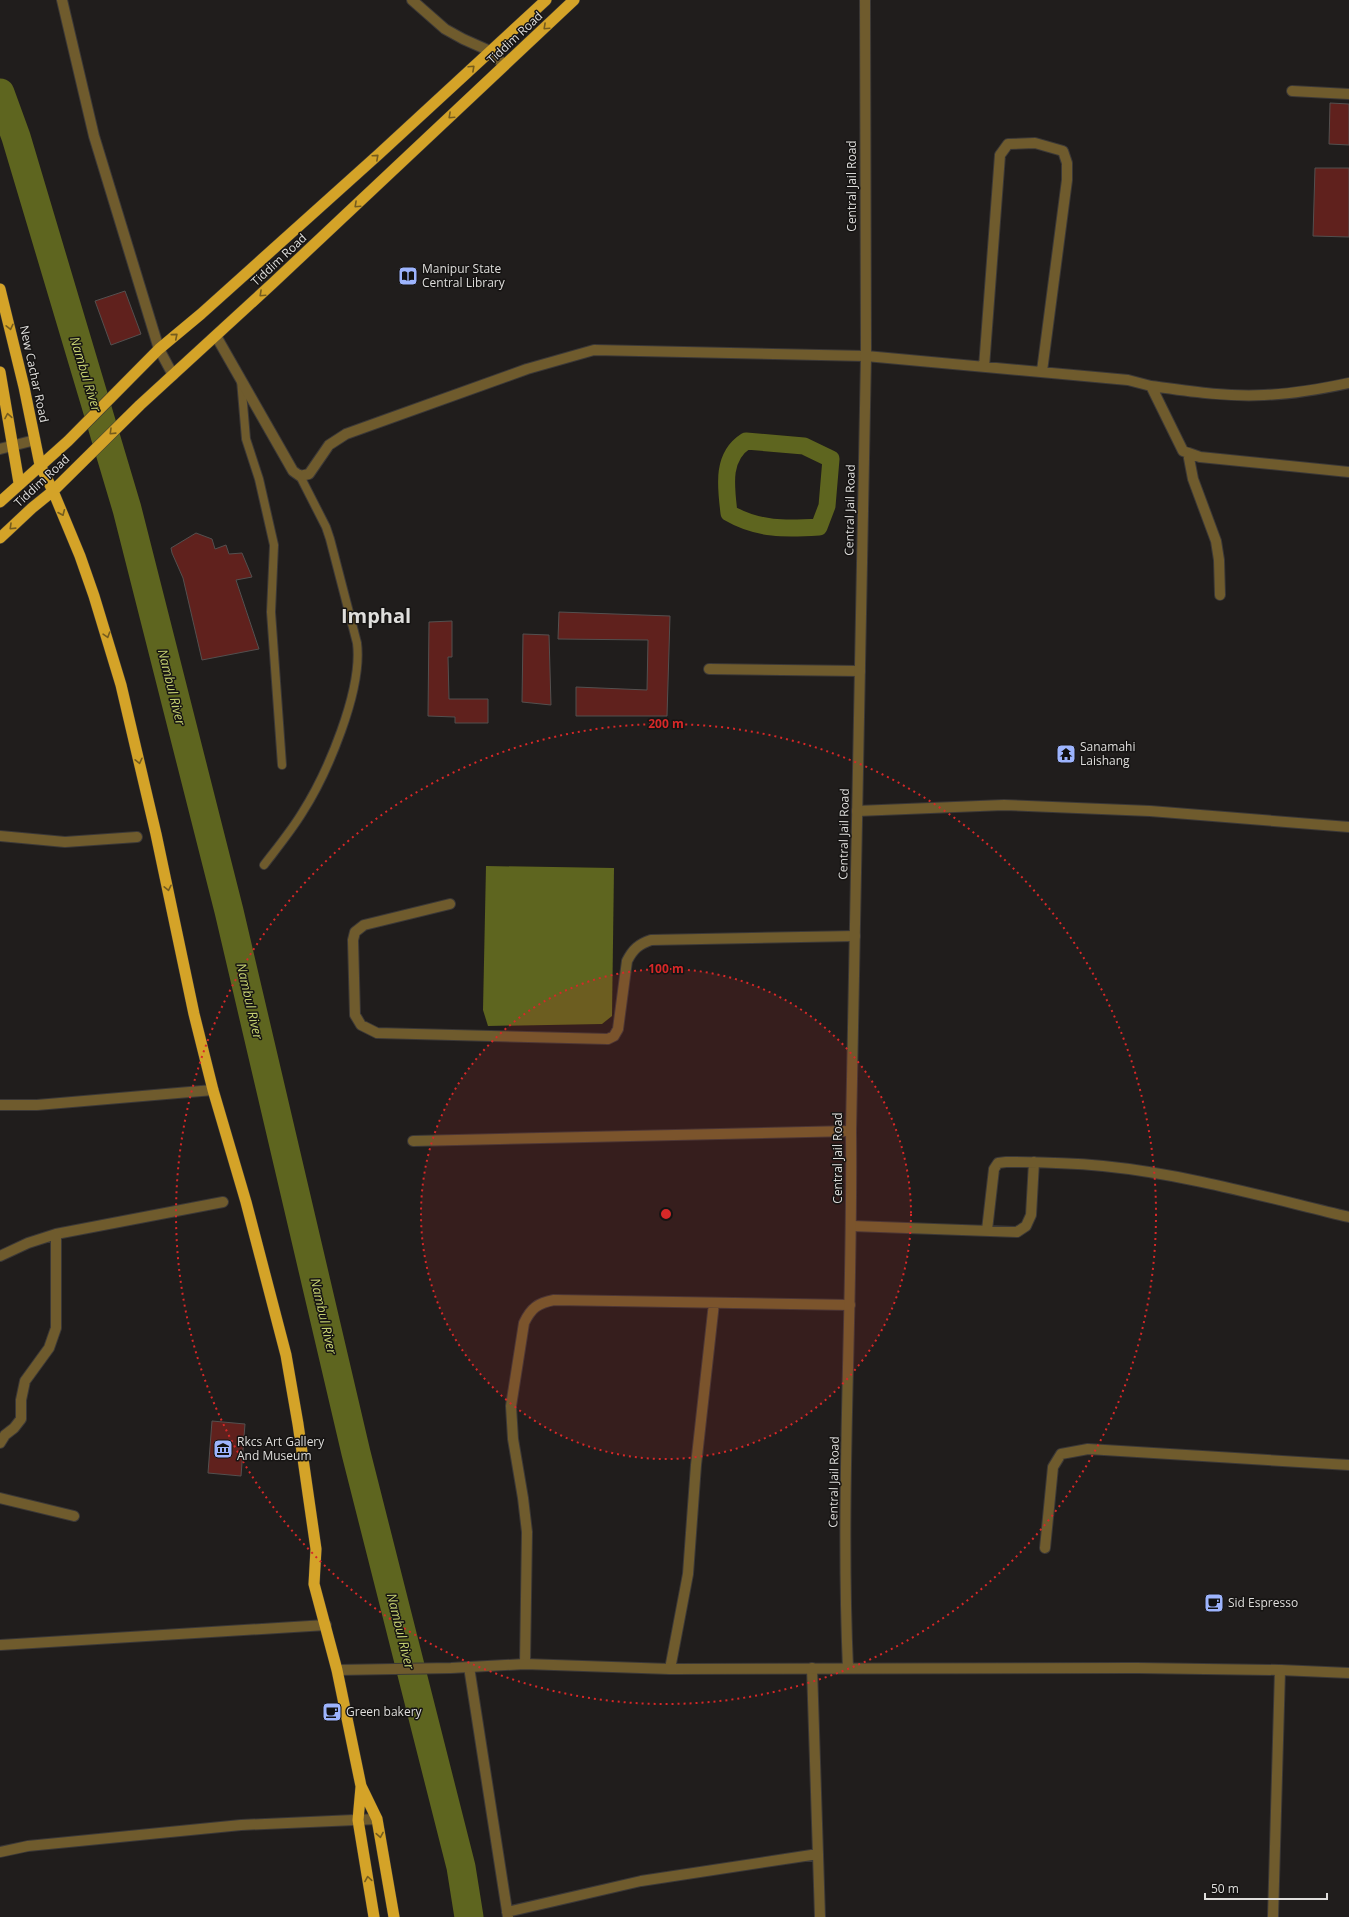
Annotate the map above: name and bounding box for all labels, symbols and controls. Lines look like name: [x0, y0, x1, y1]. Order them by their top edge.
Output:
street label: Tiddim Road: [483, 7, 546, 68]
one-way arrow: [543, 22, 551, 29]
one-way arrow: [467, 66, 475, 73]
one-way arrow: [448, 111, 456, 119]
street label: Central Jail Road: [843, 140, 860, 232]
one-way arrow: [372, 154, 379, 161]
one-way arrow: [354, 200, 361, 207]
street label: Tiddim Road: [247, 229, 310, 290]
place label: Manipur State Central Library: [422, 260, 506, 291]
library icon: Manipur State Central Library: [397, 265, 419, 287]
one-way arrow: [259, 289, 267, 297]
one-way arrow: [5, 323, 13, 330]
street label: New Cachar Road: [16, 324, 53, 424]
water label: Nambul River: [66, 334, 106, 415]
one-way arrow: [170, 334, 177, 341]
one-way arrow: [5, 413, 13, 420]
one-way arrow: [109, 427, 117, 435]
street label: Tiddim Road: [10, 450, 73, 511]
street label: Central Jail Road: [840, 464, 859, 556]
one-way arrow: [58, 510, 66, 517]
one-way arrow: [9, 523, 16, 530]
district label: Imphal: [341, 602, 411, 629]
one-way arrow: [102, 632, 111, 639]
water label: Nambul River: [154, 647, 190, 728]
text: 200 m: [648, 715, 684, 732]
place label: Sanamahi Laishang: [1080, 738, 1135, 769]
temple icon: Sanamahi Laishang: [1055, 743, 1077, 765]
one-way arrow: [135, 758, 143, 764]
street label: Central Jail Road: [834, 788, 853, 880]
one-way arrow: [163, 885, 171, 891]
text: 100 m: [648, 960, 684, 977]
water label: Nambul River: [232, 961, 268, 1042]
street label: Central Jail Road: [829, 1112, 846, 1204]
centre of rings: [659, 1207, 673, 1221]
water label: Nambul River: [306, 1276, 342, 1357]
place label: Rkcs Art Gallery And Museum: [237, 1433, 325, 1464]
street label: Central Jail Road: [824, 1436, 843, 1528]
museum icon: Rkcs Art Gallery And Museum: [212, 1438, 234, 1460]
water label: Nambul River: [383, 1591, 419, 1672]
cafe icon: Sid Espresso: [1203, 1592, 1225, 1614]
place label: Sid Espresso: [1228, 1594, 1298, 1611]
cafe icon: Green bakery: [321, 1701, 343, 1723]
place label: Green bakery: [346, 1703, 423, 1720]
one-way arrow: [375, 1832, 384, 1838]
one-way arrow: [364, 1875, 372, 1882]
scale bar: [1205, 1875, 1327, 1901]
text: 50 m: [1211, 1880, 1239, 1897]

